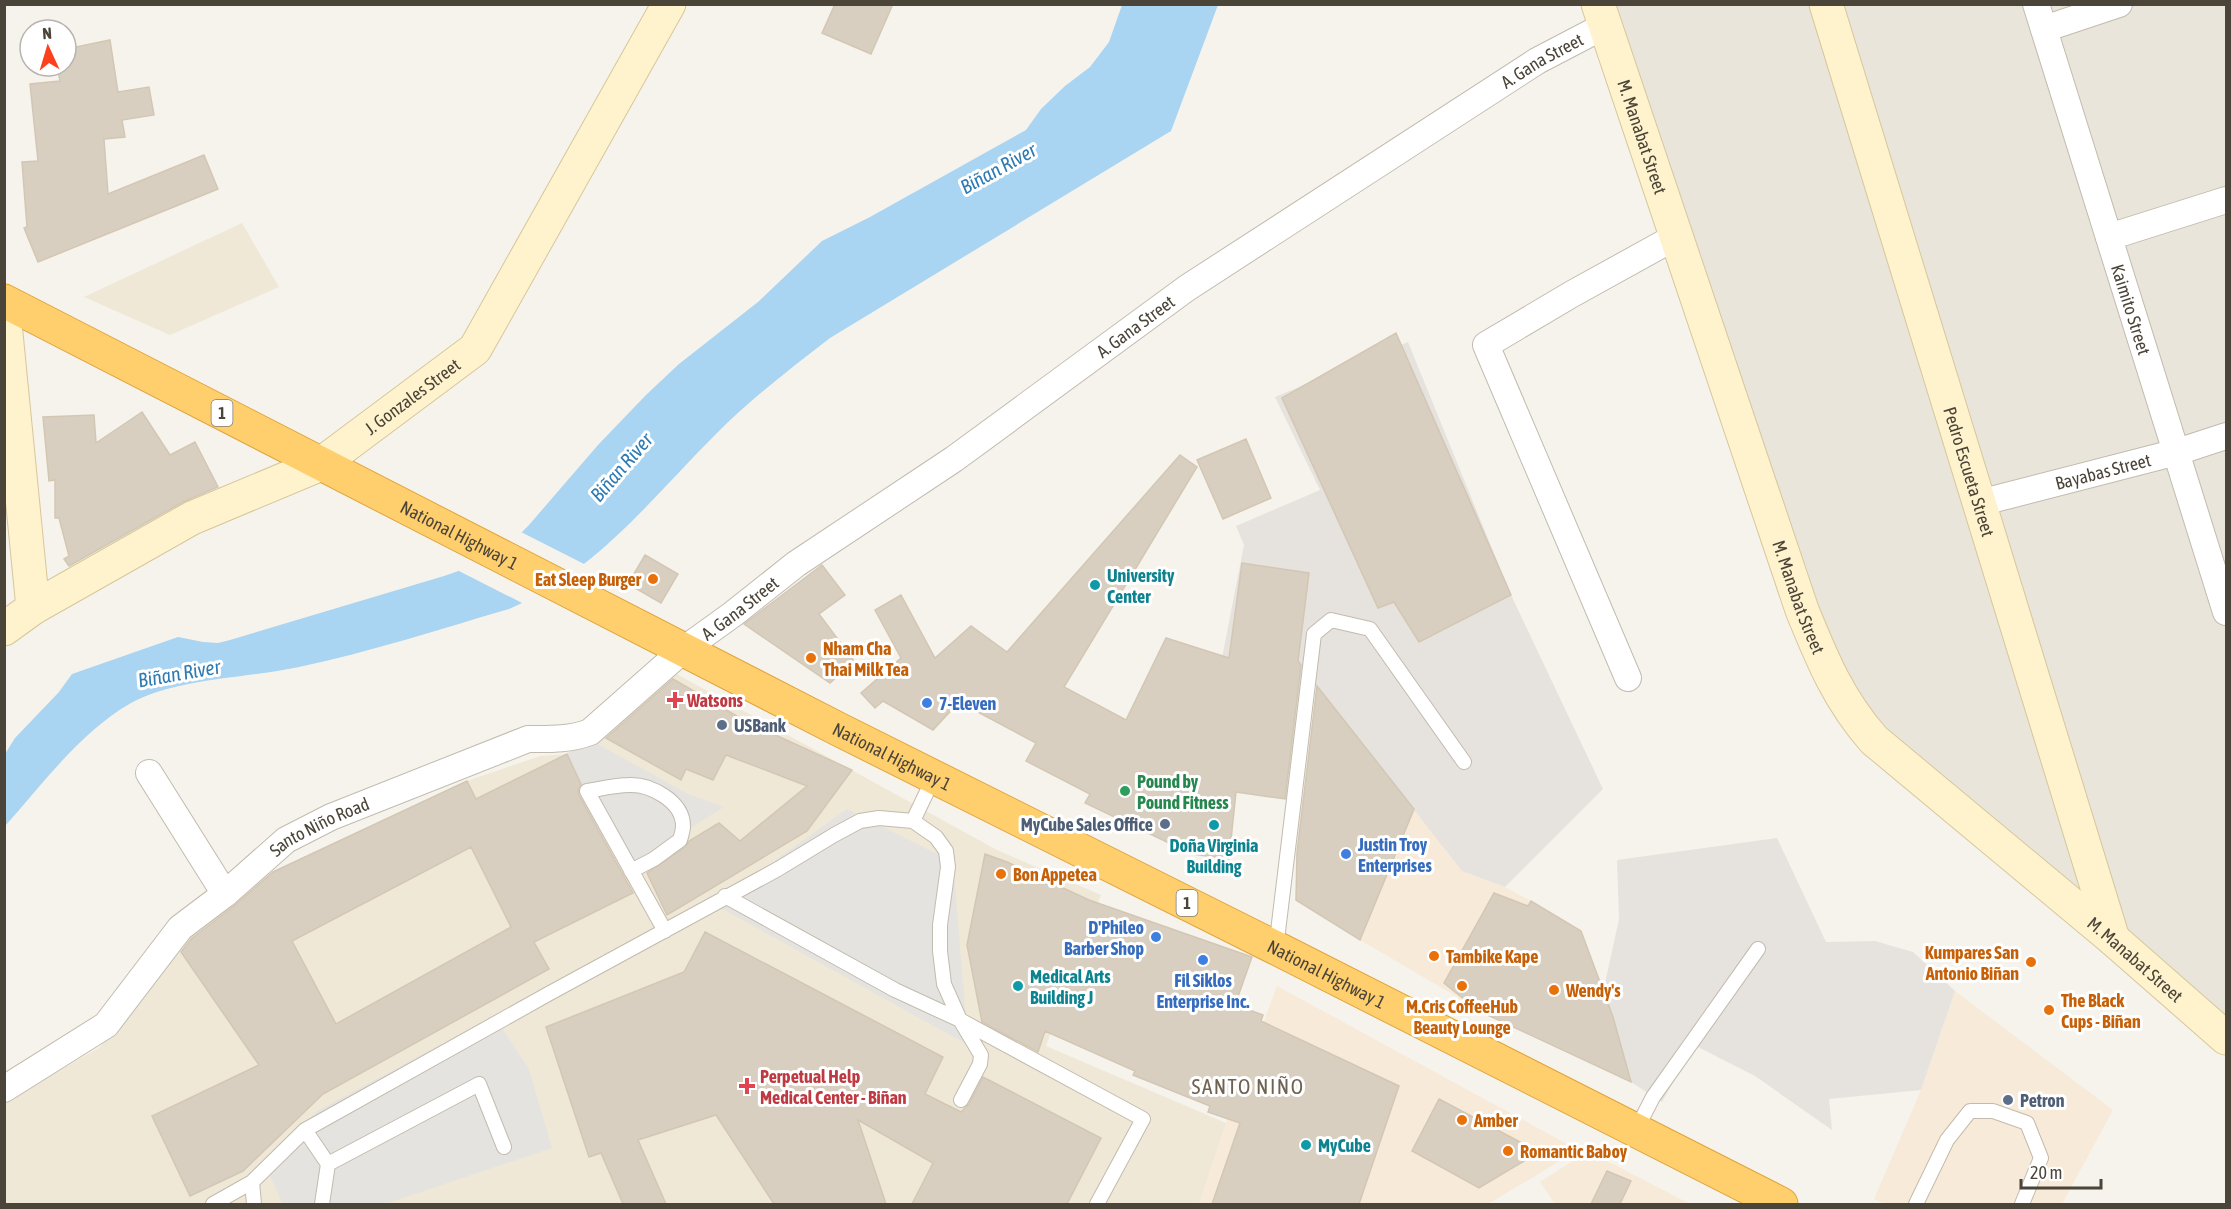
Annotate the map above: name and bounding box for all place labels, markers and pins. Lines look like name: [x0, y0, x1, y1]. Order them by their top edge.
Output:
place label: University Center: [1107, 565, 1175, 607]
place label: Eat Sleep Burger: [535, 569, 642, 590]
marker: Eat Sleep Burger: [646, 572, 660, 586]
marker: University Center: [1088, 578, 1102, 592]
place label: Nham Cha Thai Milk Tea: [823, 638, 909, 680]
marker: Nham Cha Thai Milk Tea: [804, 651, 818, 665]
place label: Watsons: [686, 690, 744, 711]
marker: Watsons: [668, 693, 682, 707]
place label: 7-Eleven: [939, 693, 997, 714]
marker: 7-Eleven: [920, 696, 934, 710]
place label: USBank: [734, 715, 787, 736]
marker: USBank: [715, 718, 729, 732]
place label: Pound by Pound Fitness: [1137, 771, 1229, 813]
marker: Pound by Pound Fitness: [1118, 784, 1132, 798]
place label: MyCube Sales Office: [1021, 814, 1153, 835]
marker: MyCube Sales Office: [1158, 817, 1172, 831]
marker: Doña Virginia Building: [1207, 818, 1221, 832]
place label: Justin Troy Enterprises: [1357, 834, 1432, 876]
place label: Doña Virginia Building: [1170, 835, 1258, 877]
marker: Justin Troy Enterprises: [1339, 847, 1353, 861]
place label: Bon Appetea: [1013, 864, 1097, 885]
marker: Bon Appetea: [994, 867, 1008, 881]
place label: D'Phileo Barber Shop: [1064, 917, 1144, 959]
marker: D'Phileo Barber Shop: [1149, 930, 1163, 944]
place label: Kumpares San Antonio Biñan: [1925, 942, 2019, 984]
place label: Tambike Kape: [1446, 946, 1538, 967]
marker: Tambike Kape: [1427, 949, 1441, 963]
marker: Fil Siklos Enterprise Inc.: [1196, 953, 1210, 967]
marker: Kumpares San Antonio Biñan: [2024, 955, 2038, 969]
place label: Medical Arts Building J: [1030, 966, 1111, 1008]
place label: Fil Siklos Enterprise Inc.: [1156, 970, 1250, 1012]
marker: Medical Arts Building J: [1011, 979, 1025, 993]
marker: M.Cris CoffeeHub Beauty Lounge: [1455, 979, 1469, 993]
place label: Wendy's: [1565, 980, 1621, 1001]
marker: Wendy's: [1547, 983, 1561, 997]
place label: The Black Cups - Biñan: [2061, 990, 2141, 1032]
place label: M.Cris CoffeeHub Beauty Lounge: [1406, 996, 1518, 1038]
marker: The Black Cups - Biñan: [2042, 1003, 2056, 1017]
place label: Perpetual Help Medical Center - Biñan: [760, 1066, 907, 1108]
marker: Perpetual Help Medical Center - Biñan: [738, 1077, 756, 1095]
place label: Petron: [2020, 1090, 2065, 1111]
marker: Petron: [2001, 1093, 2015, 1107]
place label: Amber: [1473, 1110, 1518, 1131]
marker: Amber: [1455, 1113, 1469, 1127]
place label: MyCube: [1318, 1135, 1371, 1156]
marker: MyCube: [1299, 1138, 1313, 1152]
place label: Romantic Baboy: [1520, 1141, 1628, 1162]
marker: Romantic Baboy: [1501, 1144, 1515, 1158]

